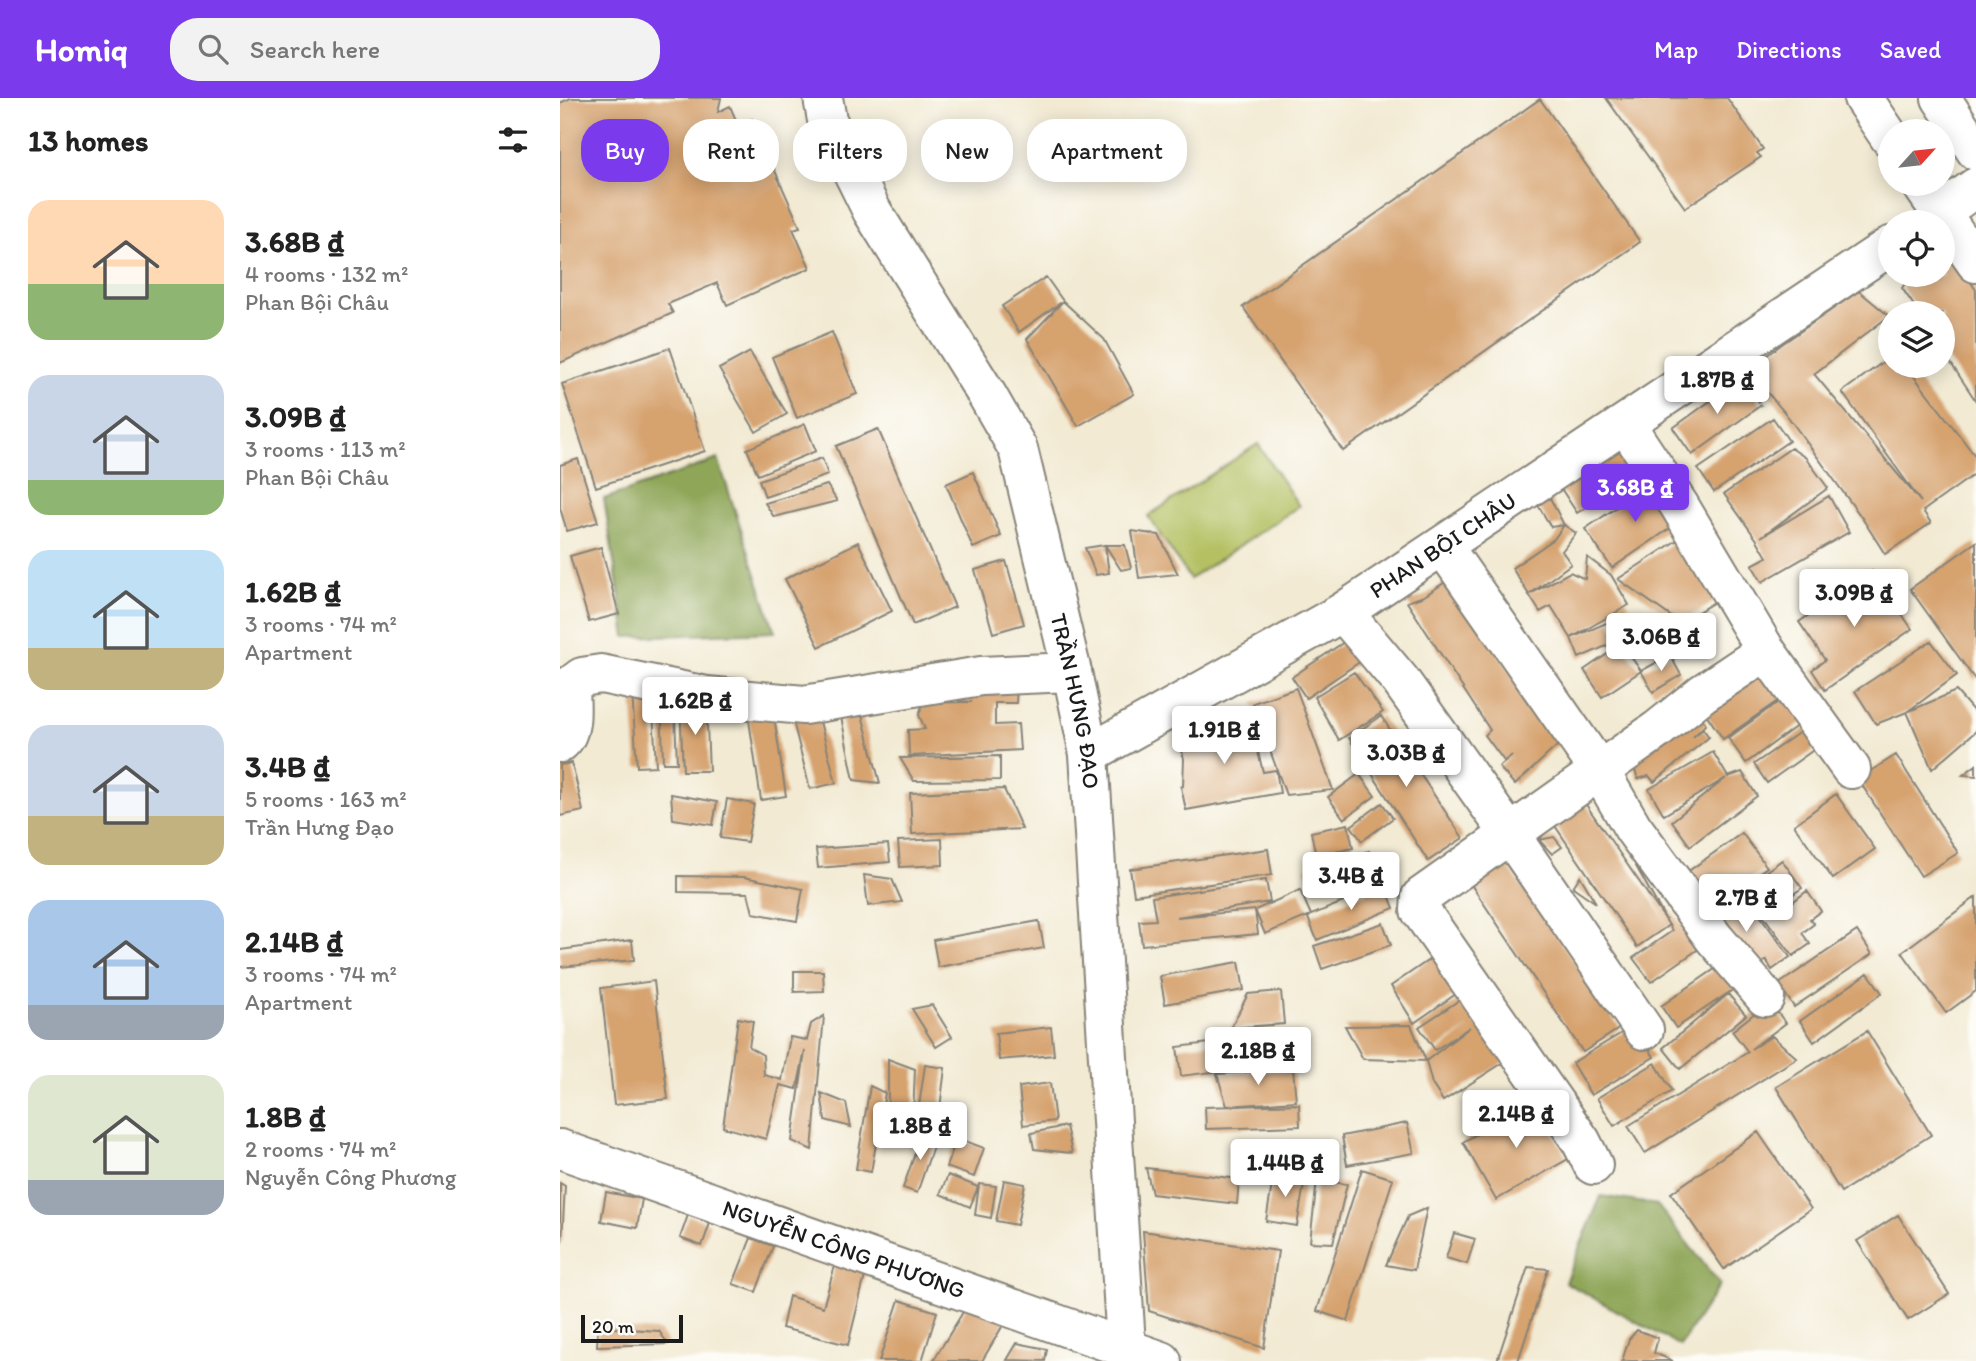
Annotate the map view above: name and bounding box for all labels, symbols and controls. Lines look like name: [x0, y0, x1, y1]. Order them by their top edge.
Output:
search box: [170, 18, 660, 81]
text: Homiq: [35, 30, 128, 69]
icon: search: [194, 30, 232, 68]
text: Search here: [250, 33, 380, 65]
text: Map: [1654, 35, 1698, 64]
text: Directions: [1736, 35, 1842, 64]
text: Saved: [1880, 35, 1941, 64]
chip: Buy: [581, 119, 669, 182]
chip: Rent: [683, 119, 779, 182]
chip: Filters: [793, 119, 907, 182]
chip: New: [921, 119, 1013, 182]
chip: Apartment: [1027, 119, 1187, 182]
north arrow: [1878, 119, 1955, 196]
map controls: [1878, 119, 1955, 378]
icon: filters: [494, 121, 532, 159]
text: 13 homes: [28, 122, 148, 159]
button: locate: [1878, 210, 1955, 287]
text: 3.68B ₫: [245, 223, 344, 260]
icon: home: [84, 228, 168, 312]
text: 4 rooms · 132 m²: [245, 260, 408, 288]
text: Phan Bội Châu: [245, 288, 389, 316]
button: layers: [1878, 301, 1955, 378]
pin: 1.87B ₫: [1652, 356, 1782, 416]
text: 1.87B ₫: [1680, 365, 1754, 393]
text: 3.09B ₫: [245, 398, 346, 435]
icon: home: [84, 403, 168, 487]
text: 3 rooms · 113 m²: [245, 435, 406, 463]
text: Phan Bội Châu: [245, 463, 389, 491]
pin: 3.68B ₫: [1570, 464, 1700, 524]
text: 3.68B ₫: [1597, 473, 1673, 501]
street label: PHAN BỘI CHÂU: [1364, 486, 1521, 604]
pin: 3.09B ₫: [1789, 570, 1919, 629]
text: 1.62B ₫: [245, 573, 341, 610]
icon: home: [84, 578, 168, 662]
text: 3.09B ₫: [1815, 578, 1893, 606]
text: 3 rooms · 74 m²: [245, 610, 397, 638]
street label: TRẦN HƯNG ĐẠO: [1044, 610, 1105, 790]
pin: 3.06B ₫: [1596, 614, 1726, 673]
text: 3.06B ₫: [1622, 622, 1700, 650]
text: Apartment: [245, 638, 352, 666]
pin: 1.62B ₫: [630, 678, 760, 737]
text: 1.62B ₫: [658, 686, 732, 714]
pin: 1.91B ₫: [1159, 706, 1289, 766]
text: 1.91B ₫: [1188, 715, 1260, 743]
pin: 3.03B ₫: [1341, 730, 1471, 789]
text: 3.03B ₫: [1367, 738, 1445, 766]
text: 3.4B ₫: [245, 748, 330, 785]
icon: home: [84, 753, 168, 837]
text: 5 rooms · 163 m²: [245, 785, 407, 813]
text: Trần Hưng Đạo: [245, 813, 394, 841]
pin: 3.4B ₫: [1294, 852, 1408, 912]
text: 3.4B ₫: [1318, 861, 1384, 889]
pin: 2.7B ₫: [1689, 874, 1803, 934]
text: 2.7B ₫: [1715, 883, 1777, 911]
text: 2.14B ₫: [245, 923, 343, 960]
icon: home: [84, 928, 168, 1012]
text: 3 rooms · 74 m²: [245, 960, 397, 988]
text: Apartment: [245, 988, 352, 1016]
pin: 2.18B ₫: [1193, 1028, 1323, 1087]
text: 2.18B ₫: [1221, 1036, 1295, 1064]
pin: 2.14B ₫: [1451, 1090, 1581, 1150]
text: 1.8B ₫: [245, 1098, 326, 1135]
text: 2.14B ₫: [1478, 1099, 1554, 1127]
pin: 1.8B ₫: [863, 1102, 977, 1162]
icon: home: [84, 1103, 168, 1187]
text: 1.8B ₫: [889, 1111, 951, 1139]
text: 2 rooms · 74 m²: [245, 1135, 397, 1163]
pin: 1.44B ₫: [1220, 1140, 1350, 1199]
text: 1.44B ₫: [1246, 1148, 1324, 1176]
text: Nguyễn Công Phương: [245, 1163, 456, 1191]
street label: NGUYỄN CÔNG PHƯƠNG: [719, 1193, 969, 1305]
scale bar: [581, 1312, 682, 1344]
text: 20 m: [592, 1315, 634, 1338]

